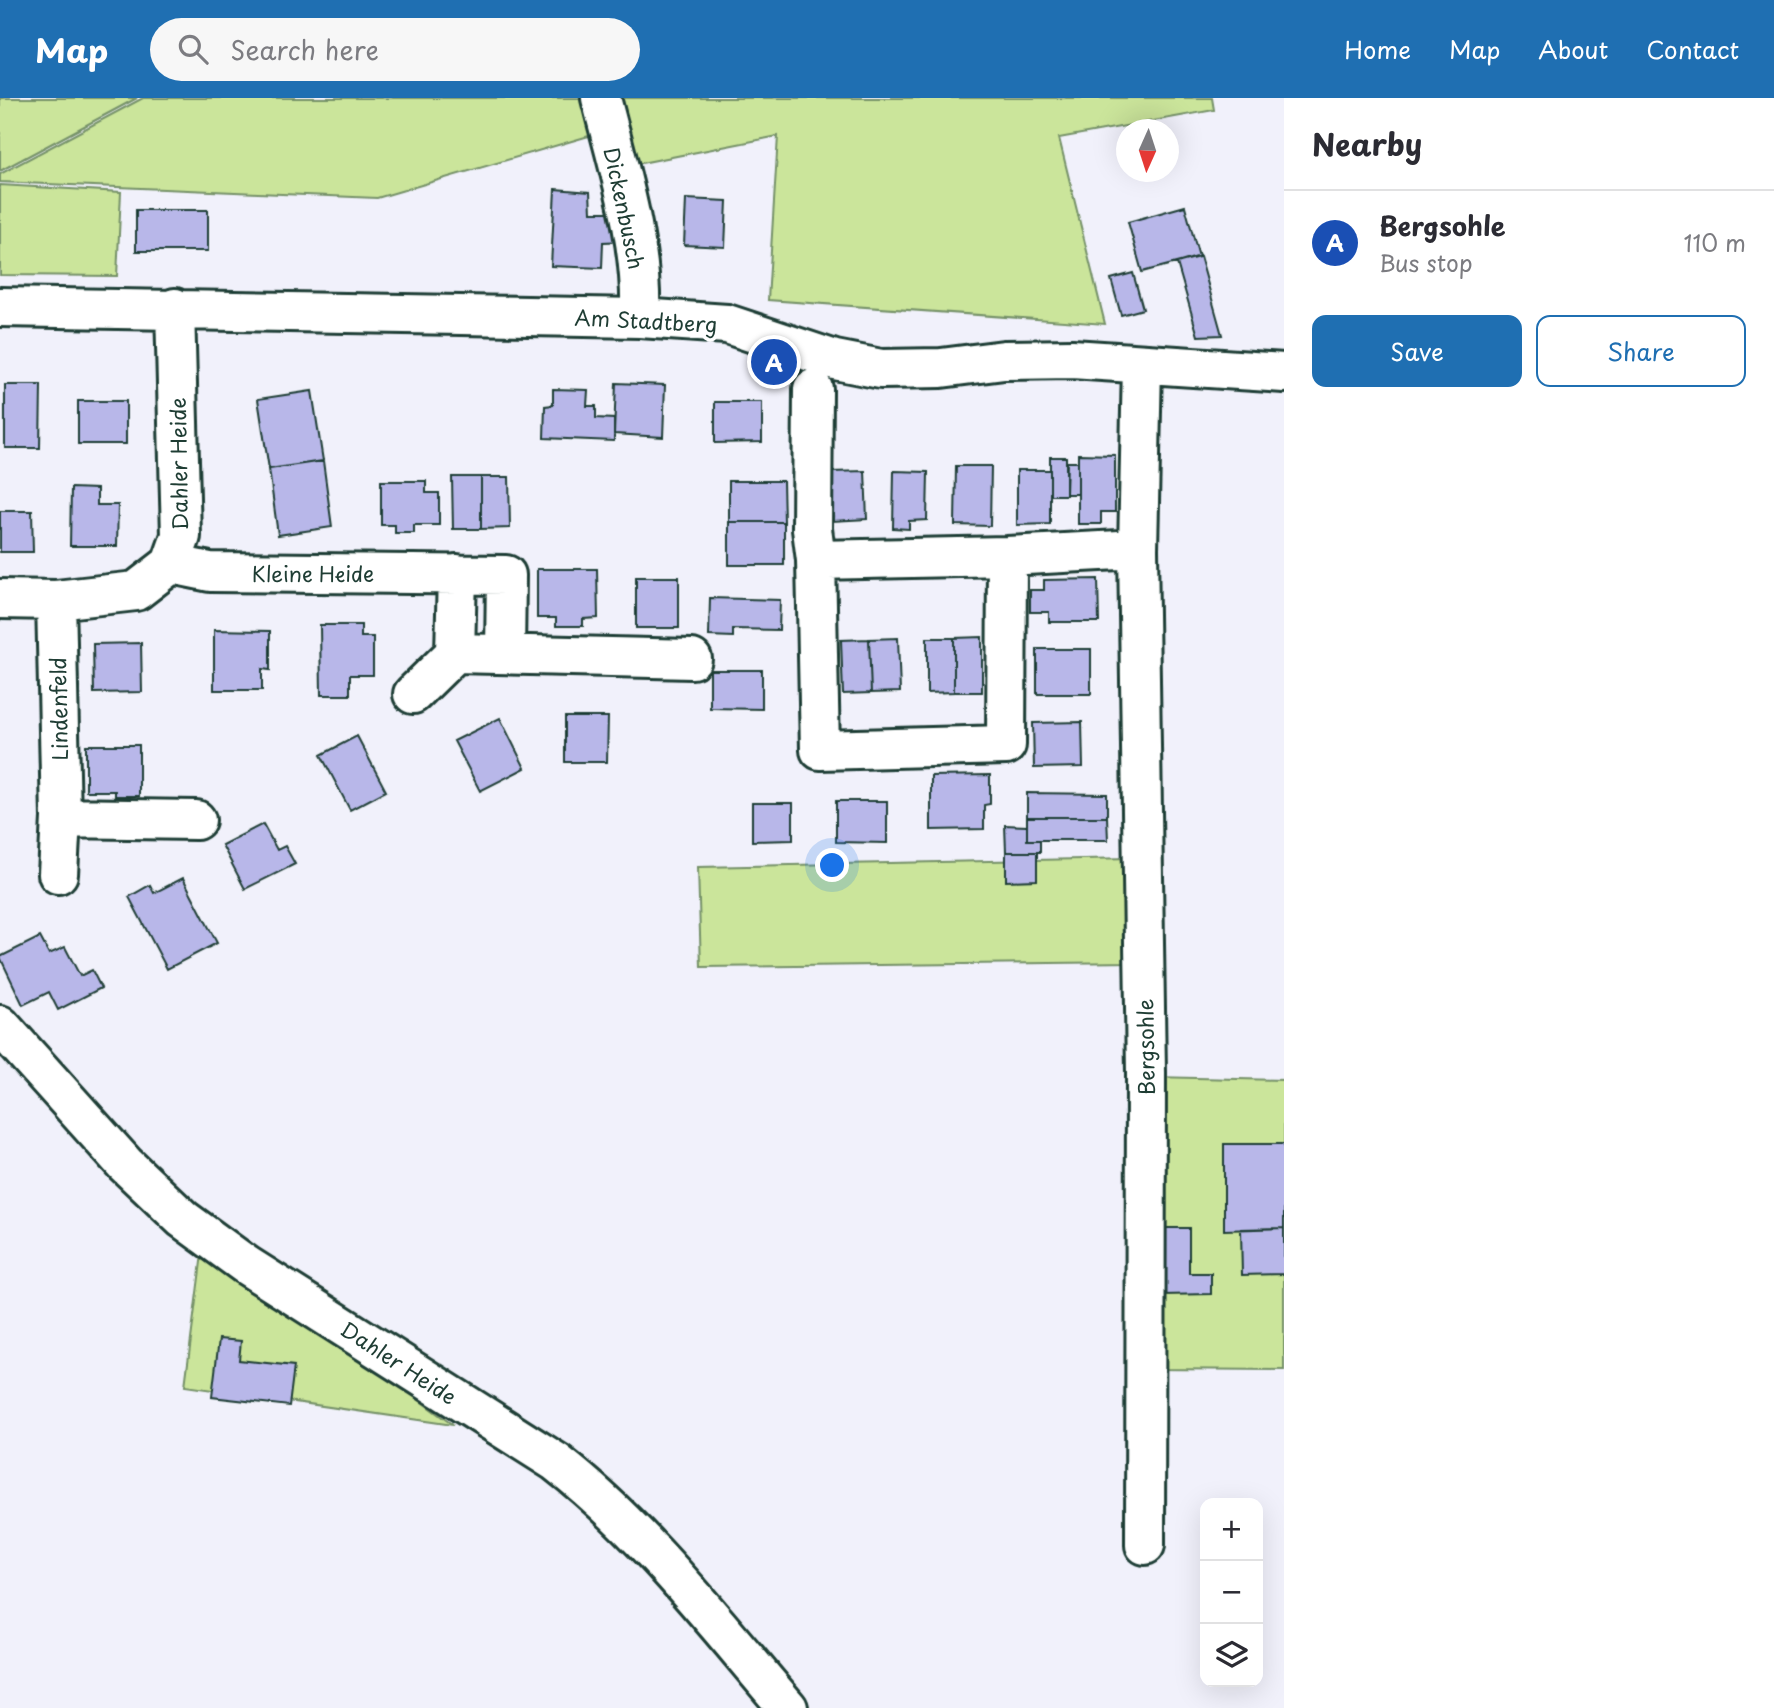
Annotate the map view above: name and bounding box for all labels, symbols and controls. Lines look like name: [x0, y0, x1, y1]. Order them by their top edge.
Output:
search box: [150, 18, 640, 81]
text: Map: [35, 24, 108, 74]
icon: search: [174, 30, 212, 68]
text: Search here: [230, 30, 379, 69]
text: Home: [1344, 31, 1411, 67]
text: Map: [1449, 31, 1500, 67]
text: About: [1538, 31, 1608, 67]
text: Contact: [1646, 31, 1739, 67]
north arrow: [1116, 119, 1179, 182]
text: Nearby: [1312, 121, 1422, 166]
street label: Dickenbusch: [596, 144, 654, 272]
text: Bergsohle: [1379, 206, 1505, 245]
text: A: [1326, 225, 1344, 260]
text: 110 m: [1684, 225, 1746, 260]
text: Bus stop: [1379, 245, 1473, 280]
street label: Am Stadtberg: [574, 300, 718, 340]
button: Save: [1312, 315, 1522, 387]
button: Share: [1536, 315, 1746, 387]
pin: A: [751, 336, 797, 388]
street label: Dahler Heide: [161, 397, 195, 531]
street label: Kleine Heide: [252, 557, 374, 589]
street label: Lindenfeld: [41, 657, 75, 761]
your location: [815, 848, 849, 882]
street label: Bergsohle: [1128, 998, 1162, 1096]
street label: Dahler Heide: [335, 1312, 463, 1412]
map controls: [1200, 1498, 1263, 1687]
button: +: [1200, 1498, 1263, 1561]
button: −: [1200, 1561, 1263, 1624]
button: layers: [1200, 1624, 1263, 1687]

